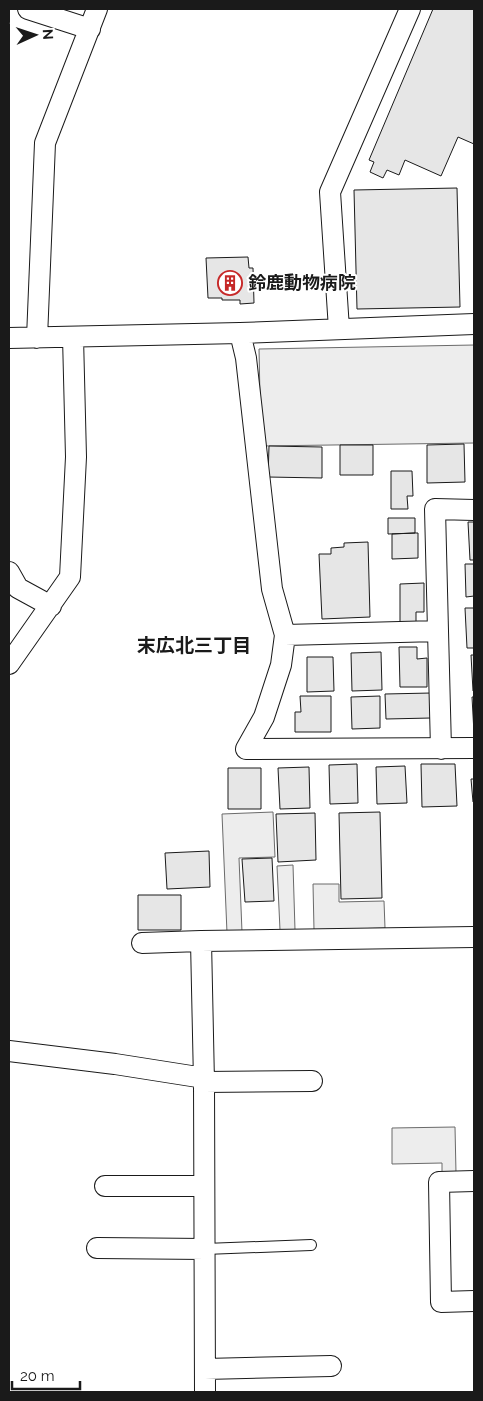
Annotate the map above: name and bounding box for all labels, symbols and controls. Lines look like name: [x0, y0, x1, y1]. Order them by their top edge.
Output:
north arrow: [10, 10, 60, 60]
text: N: [40, 29, 56, 40]
building icon: 鈴鹿動物病院: [217, 270, 243, 296]
place label: 鈴鹿動物病院: [248, 272, 356, 293]
district label: 末広北三丁目: [137, 634, 251, 656]
scale bar: [12, 1358, 80, 1390]
text: 20 m: [20, 1367, 55, 1385]

